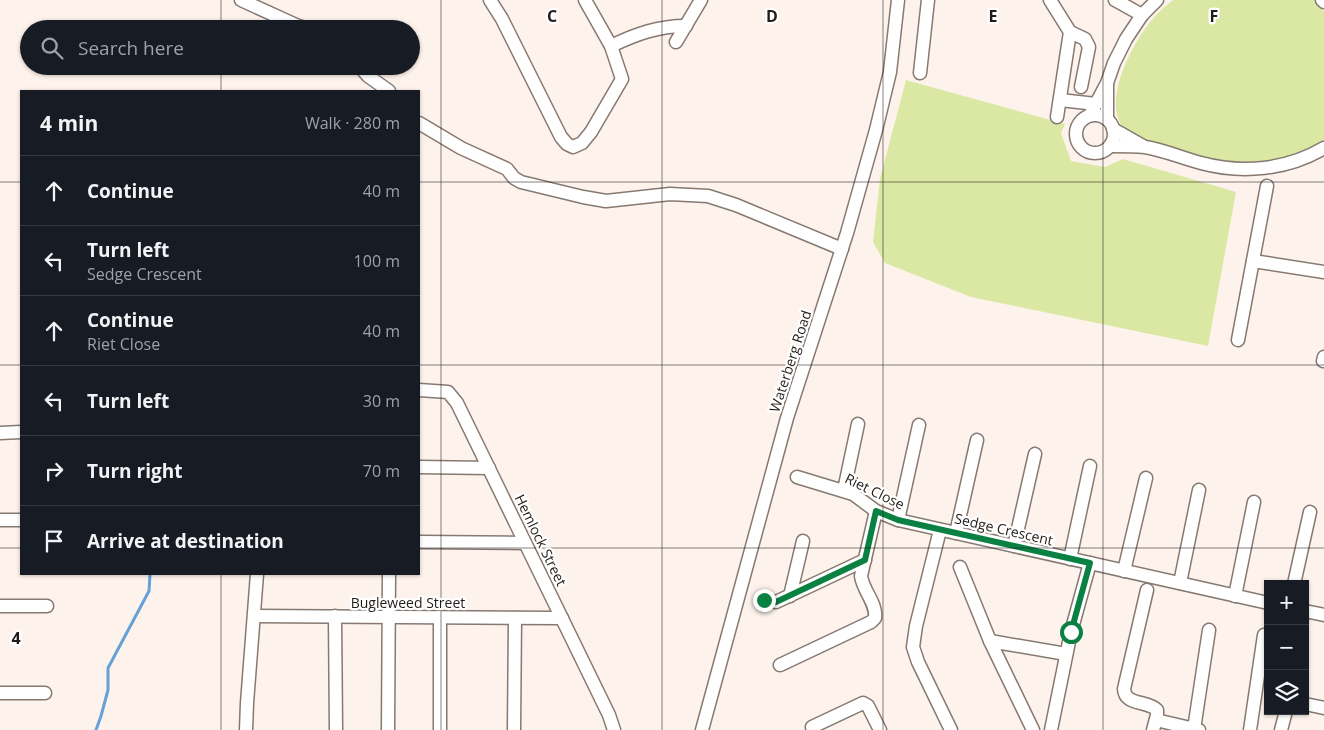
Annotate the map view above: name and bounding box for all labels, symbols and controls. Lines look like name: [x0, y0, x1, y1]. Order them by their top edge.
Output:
text: C: [547, 5, 557, 27]
text: D: [766, 5, 778, 27]
text: E: [989, 5, 998, 27]
text: F: [1210, 5, 1218, 27]
search box: [20, 20, 420, 75]
icon: search: [38, 34, 66, 62]
text: Search here: [78, 35, 184, 61]
text: 4 min: [40, 109, 98, 137]
text: Walk · 280 m: [305, 112, 400, 134]
icon: ahead: [40, 177, 68, 205]
text: Continue: [87, 178, 174, 204]
text: 40 m: [363, 180, 400, 202]
text: Turn left: [87, 237, 169, 263]
icon: left: [40, 247, 68, 275]
text: 100 m: [354, 250, 400, 272]
text: Sedge Crescent: [87, 263, 202, 285]
text: Continue: [87, 307, 174, 333]
street label: Waterberg Road: [765, 308, 815, 414]
icon: ahead: [40, 317, 68, 345]
text: 40 m: [363, 320, 400, 342]
text: Riet Close: [87, 333, 160, 355]
icon: left: [40, 387, 68, 415]
text: Turn left: [87, 388, 169, 414]
text: 30 m: [363, 390, 400, 412]
icon: right: [40, 457, 68, 485]
text: Turn right: [87, 458, 182, 484]
text: 70 m: [363, 460, 400, 482]
street label: Riet Close: [842, 468, 908, 514]
street label: Hemlock Street: [511, 491, 571, 589]
street label: Sedge Crescent: [953, 508, 1055, 550]
icon: arrive: [40, 527, 68, 555]
text: Arrive at destination: [87, 528, 284, 554]
map controls: [1264, 580, 1309, 715]
button: +: [1264, 580, 1309, 625]
route end: [753, 589, 776, 612]
street label: Bugleweed Street: [351, 593, 465, 612]
route start: [1060, 621, 1083, 644]
button: −: [1264, 625, 1309, 670]
text: 4: [11, 627, 21, 649]
button: layers: [1264, 670, 1309, 715]

